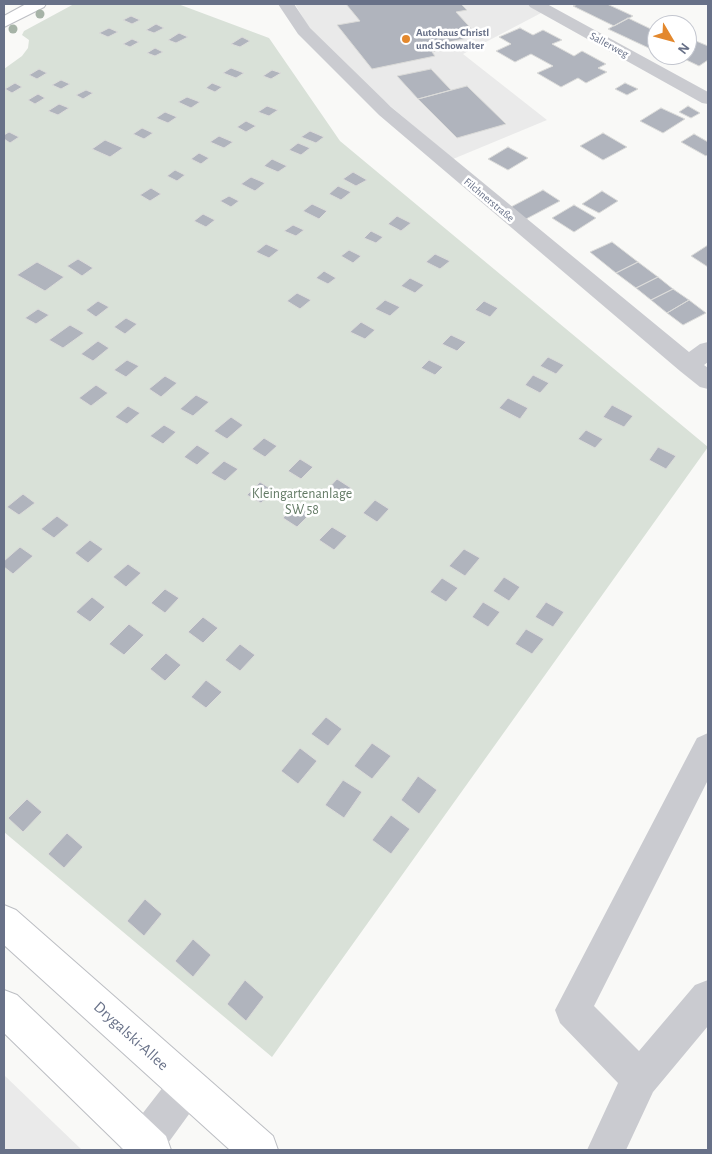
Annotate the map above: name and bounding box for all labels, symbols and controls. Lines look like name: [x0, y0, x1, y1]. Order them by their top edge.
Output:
north arrow: [647, 15, 697, 65]
place label: Autohaus Christl und Schowalter: [416, 26, 489, 52]
street label: Sallerweg: [587, 29, 631, 61]
marker: Autohaus Christl und Schowalter: [400, 33, 412, 45]
text: N: [675, 40, 692, 57]
street label: Filchnerstraße: [461, 175, 517, 225]
park label: Kleingartenanlage SW 58: [252, 486, 352, 518]
street label: Drygalski-Allee: [90, 997, 172, 1075]

